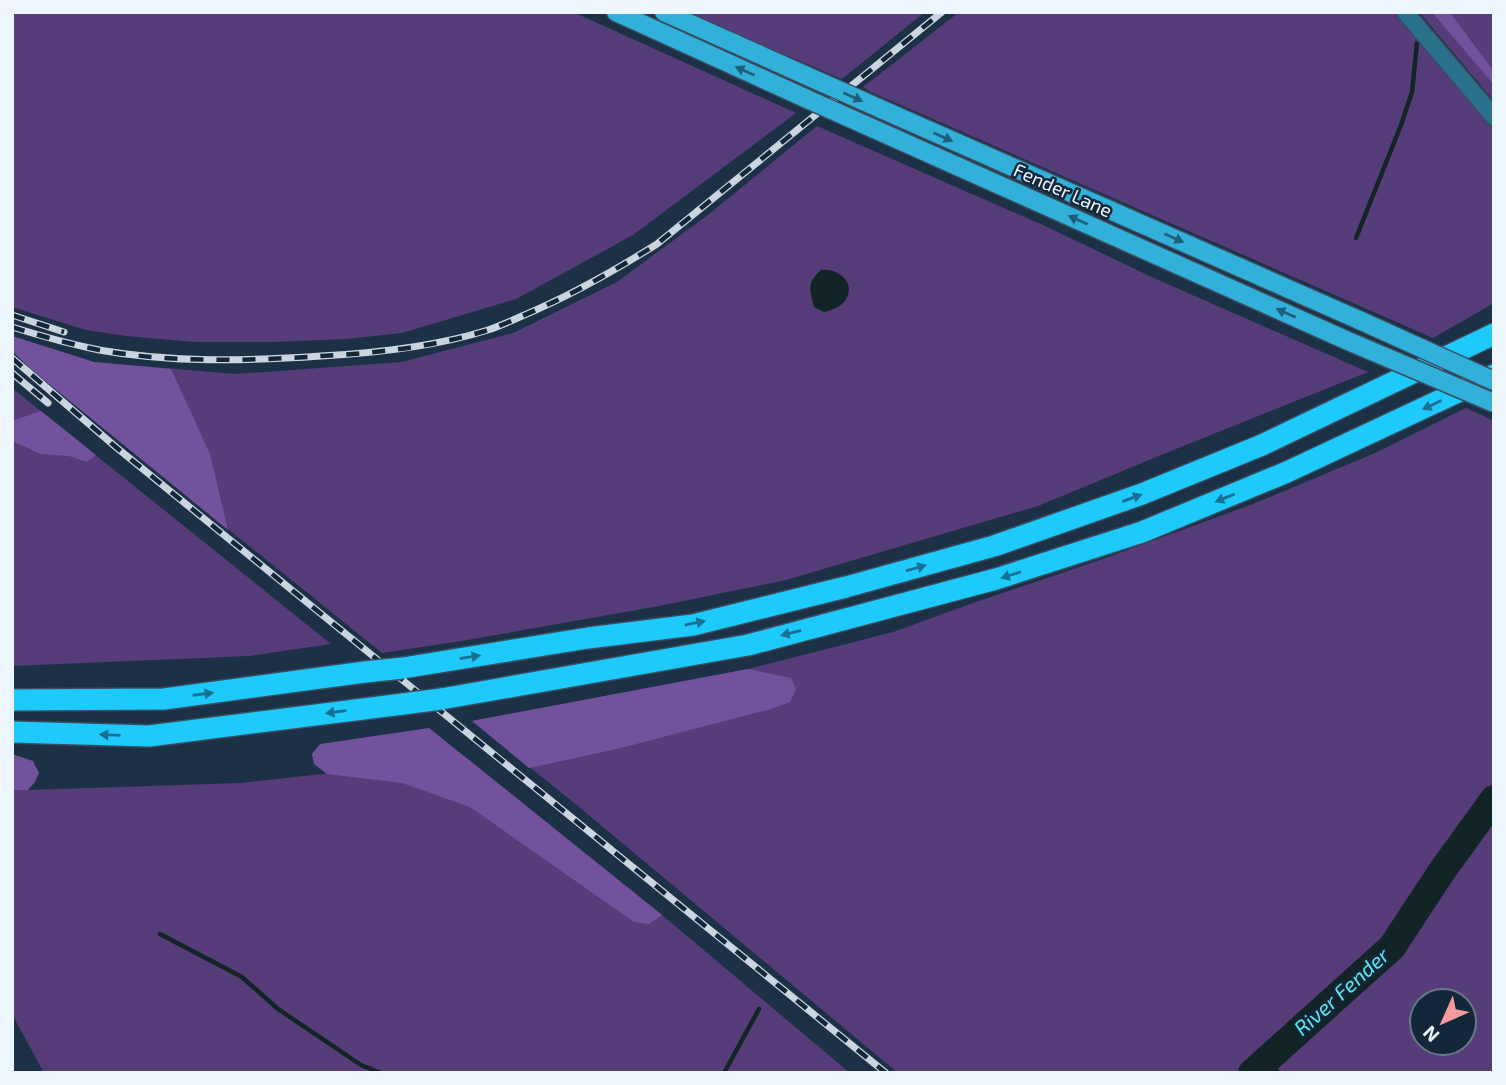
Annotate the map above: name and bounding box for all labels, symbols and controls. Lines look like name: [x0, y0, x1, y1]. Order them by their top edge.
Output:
one-way arrow: [735, 65, 755, 77]
one-way arrow: [843, 91, 863, 103]
one-way arrow: [933, 132, 954, 143]
street label: Fender Lane: [1010, 158, 1116, 221]
one-way arrow: [1068, 214, 1089, 225]
one-way arrow: [1164, 232, 1184, 244]
one-way arrow: [1276, 307, 1296, 319]
one-way arrow: [1422, 399, 1442, 410]
one-way arrow: [1121, 492, 1142, 503]
one-way arrow: [1214, 493, 1235, 504]
one-way arrow: [905, 562, 927, 573]
one-way arrow: [1000, 570, 1021, 580]
one-way arrow: [684, 618, 706, 629]
one-way arrow: [780, 629, 801, 639]
one-way arrow: [459, 651, 481, 662]
one-way arrow: [192, 688, 214, 699]
one-way arrow: [324, 707, 346, 718]
one-way arrow: [98, 730, 120, 741]
water label: River Fender: [1288, 941, 1394, 1040]
north arrow: [1408, 987, 1478, 1057]
text: N: [1418, 1021, 1444, 1047]

